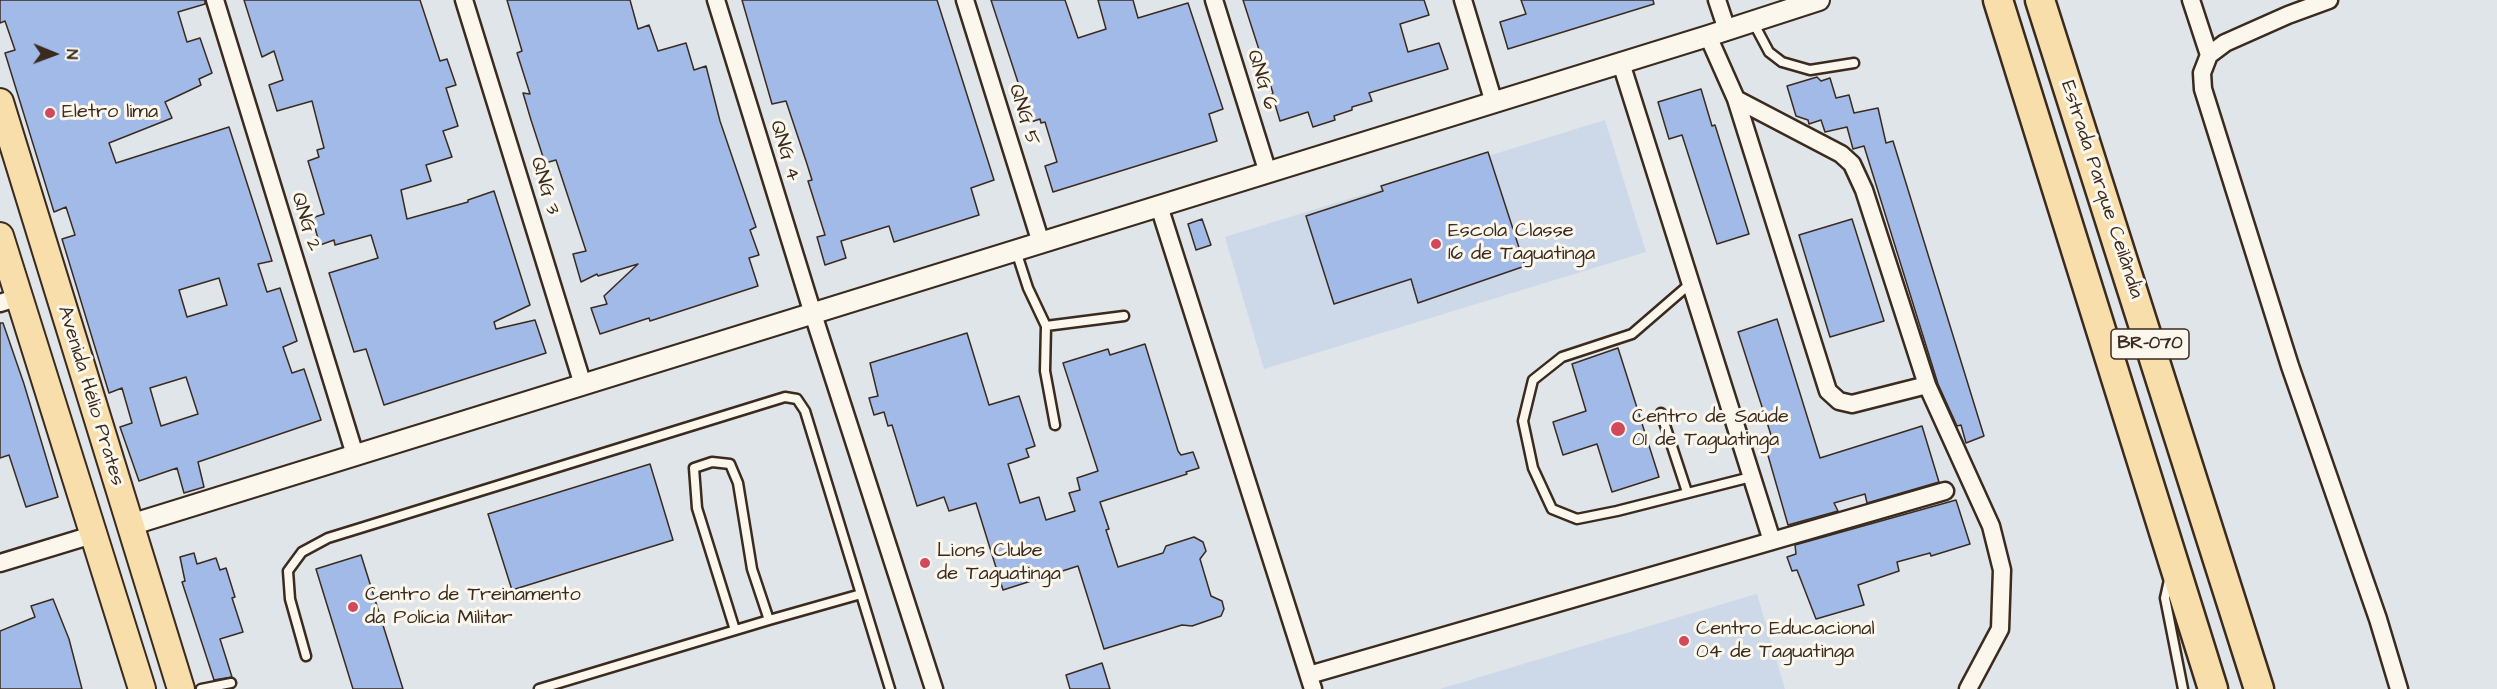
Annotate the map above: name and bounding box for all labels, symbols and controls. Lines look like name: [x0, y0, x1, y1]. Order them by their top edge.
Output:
north arrow: [24, 24, 84, 84]
street label: QNG 6: [1241, 47, 1281, 113]
text: N: [61, 49, 83, 60]
street label: Estrada Parque Ceilândia: [2054, 78, 2148, 302]
street label: QNG 5: [1002, 81, 1044, 149]
place label: Eletro lima: [62, 101, 158, 125]
marker: Eletro lima: [43, 106, 57, 120]
street label: QNG 4: [763, 118, 805, 184]
street label: QNG 3: [524, 154, 564, 218]
street label: QNG 2: [285, 190, 325, 254]
place label: Escola Classe 16 de Taguatinga: [1448, 220, 1595, 267]
marker: Escola Classe 16 de Taguatinga: [1429, 237, 1443, 251]
street label: Avenida Hélio Prates: [51, 303, 129, 489]
road number: BR-070: [2111, 329, 2189, 359]
place label: Centro de Saúde 01 de Taguatinga: [1632, 406, 1789, 453]
marker: Centro de Saúde 01 de Taguatinga: [1609, 420, 1627, 438]
place label: Lions Clube de Taguatinga: [937, 540, 1061, 587]
marker: Lions Clube de Taguatinga: [918, 556, 932, 570]
place label: Centro de Treinamento da Polícia Militar: [365, 584, 581, 631]
marker: Centro de Treinamento da Polícia Militar: [346, 600, 360, 614]
place label: Centro Educacional 04 de Taguatinga: [1696, 618, 1875, 665]
marker: Centro Educacional 04 de Taguatinga: [1677, 634, 1691, 648]

